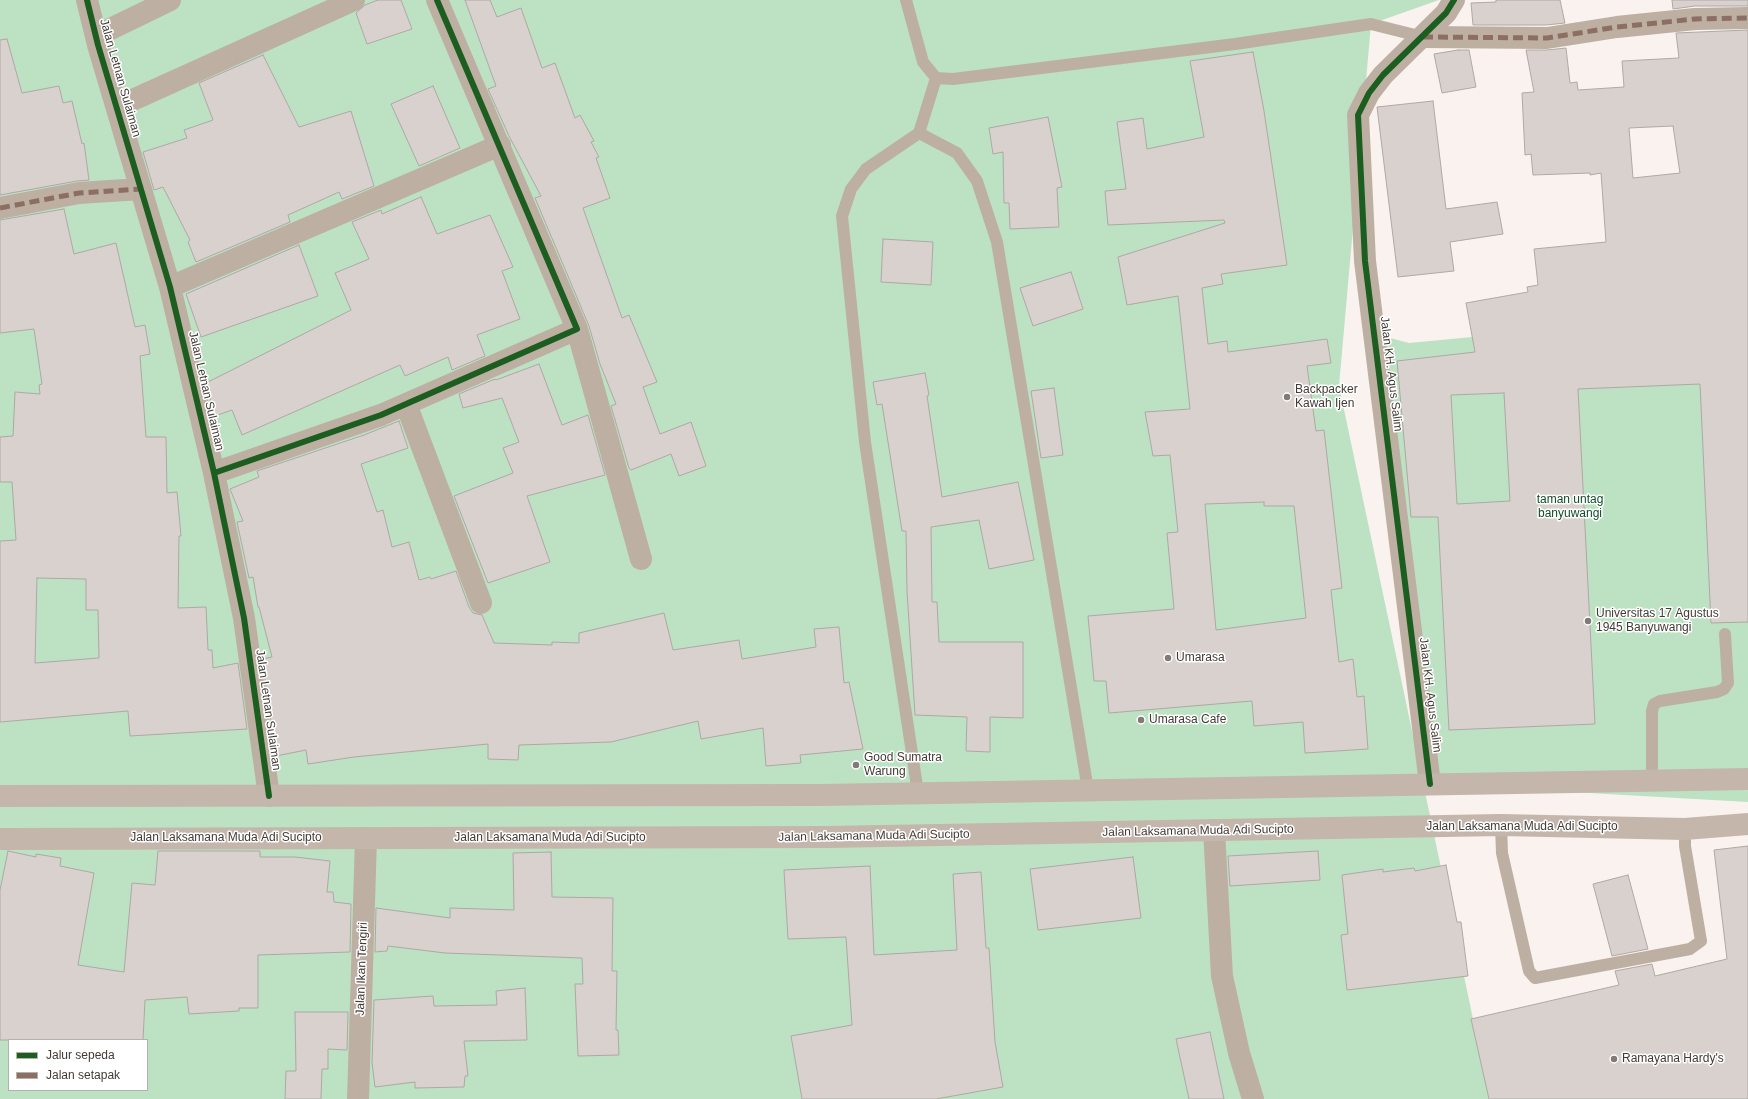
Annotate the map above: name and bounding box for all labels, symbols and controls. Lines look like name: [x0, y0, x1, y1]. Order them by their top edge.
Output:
street label: Jalan Letnan Sulaiman: [96, 17, 144, 139]
street label: Jalan KH. Agus Salim: [1377, 316, 1405, 432]
street label: Jalan Letnan Sulaiman: [185, 330, 227, 452]
place label: Backpacker Kawah Ijen: [1295, 383, 1358, 411]
marker: Backpacker Kawah Ijen: [1282, 392, 1292, 402]
park label: taman untag banyuwangi: [1537, 493, 1603, 521]
place label: Universitas 17 Agustus 1945 Banyuwangi: [1596, 607, 1719, 635]
marker: Universitas 17 Agustus 1945 Banyuwangi: [1583, 616, 1593, 626]
street label: Jalan KH. Agus Salim: [1416, 637, 1444, 753]
street label: Jalan Letnan Sulaiman: [252, 649, 284, 771]
place label: Umarasa: [1176, 651, 1225, 665]
marker: Umarasa: [1163, 653, 1173, 663]
place label: Umarasa Cafe: [1149, 713, 1226, 727]
marker: Umarasa Cafe: [1136, 715, 1146, 725]
place label: Good Sumatra Warung: [864, 751, 942, 779]
marker: Good Sumatra Warung: [851, 760, 861, 770]
street label: Jalan Laksamana Muda Adi Sucipto: [1426, 820, 1618, 834]
street label: Jalan Laksamana Muda Adi Sucipto: [1102, 822, 1294, 840]
street label: Jalan Laksamana Muda Adi Sucipto: [778, 827, 970, 845]
street label: Jalan Laksamana Muda Adi Sucipto: [130, 831, 322, 845]
street label: Jalan Laksamana Muda Adi Sucipto: [454, 831, 646, 845]
street label: Jalan Ikan Tengiri: [353, 922, 371, 1016]
legend: [8, 1039, 148, 1091]
text: Jalur sepeda: [46, 1048, 115, 1062]
place label: Ramayana Hardy's: [1622, 1052, 1724, 1066]
marker: Ramayana Hardy's: [1609, 1054, 1619, 1064]
text: Jalan setapak: [46, 1068, 120, 1082]

